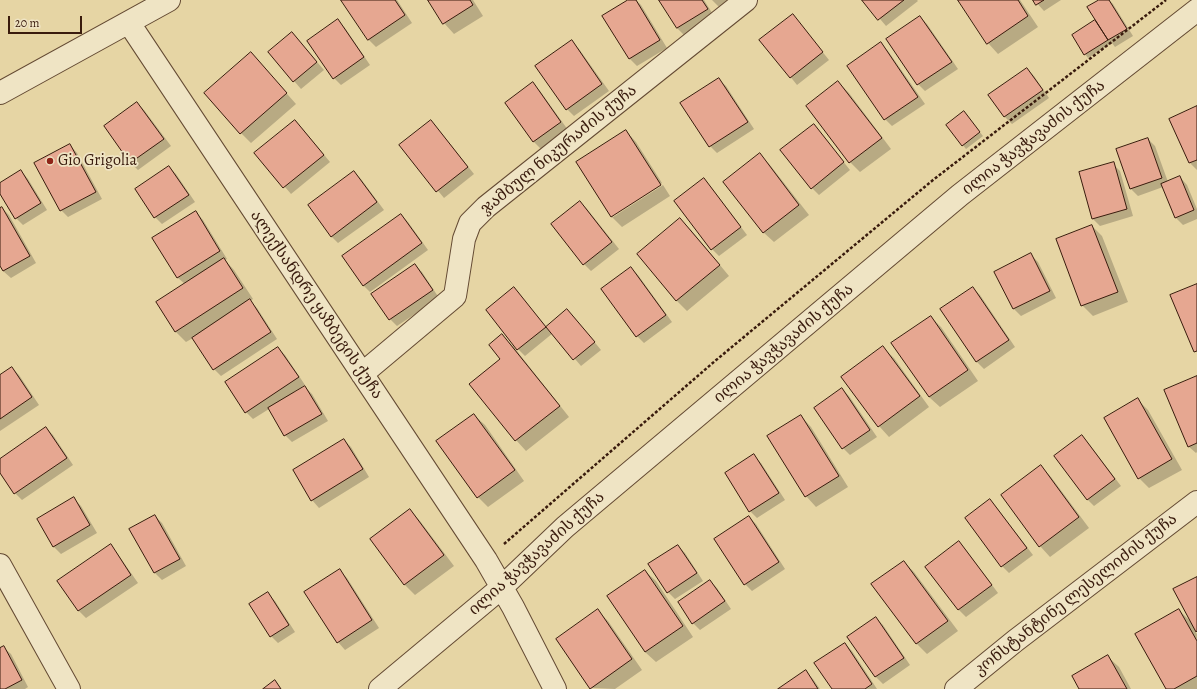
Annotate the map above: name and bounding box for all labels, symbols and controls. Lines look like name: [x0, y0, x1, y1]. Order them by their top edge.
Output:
scale bar: [10, 8, 84, 34]
text: 20 m: [15, 15, 39, 31]
street label: ილია ჭავჭავაძის ქუჩა: [959, 76, 1109, 200]
street label: ჯამბულ ნიკურაძის ქუჩა: [477, 81, 641, 219]
place label: Gio Grigolia: [58, 151, 137, 171]
marker: Gio Grigolia: [45, 156, 55, 166]
street label: ალექსანდრე ყაზბეგის ქუჩა: [246, 207, 386, 403]
street label: ილია ჭავჭავაძის ქუჩა: [710, 280, 858, 408]
street label: ილია ჭავჭავაძის ქუჩა: [465, 488, 609, 620]
street label: კონსტანტინე ლესელიძის ქუჩა: [971, 510, 1181, 680]

